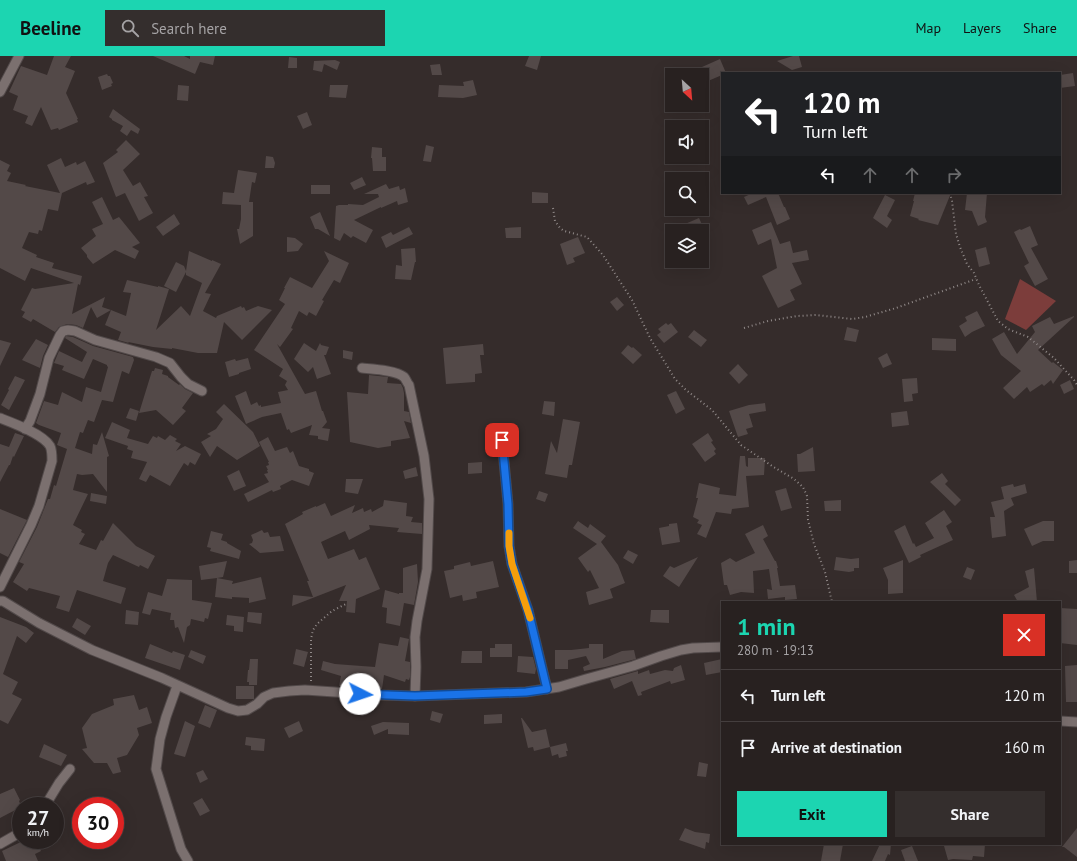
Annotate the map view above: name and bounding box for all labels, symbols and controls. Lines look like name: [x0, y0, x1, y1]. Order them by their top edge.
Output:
search box: [105, 10, 385, 46]
text: Beeline: [20, 16, 81, 40]
icon: search: [119, 17, 141, 39]
text: Search here: [151, 19, 227, 38]
text: Map: [915, 19, 941, 37]
text: Layers: [963, 19, 1001, 37]
text: Share: [1023, 19, 1057, 37]
north arrow: [665, 68, 709, 112]
map controls: [665, 68, 709, 268]
text: 120 m: [803, 84, 880, 121]
icon: left: [737, 88, 789, 140]
button: sound: [665, 120, 709, 164]
text: Turn left: [803, 120, 868, 143]
icon: left: [817, 164, 839, 186]
icon: ahead: [859, 164, 881, 186]
icon: ahead: [901, 164, 923, 186]
icon: right: [943, 164, 965, 186]
button: search: [665, 172, 709, 216]
button: layers: [665, 224, 709, 268]
pin: [485, 423, 519, 457]
icon: arrive: [491, 429, 513, 451]
text: 1 min: [737, 611, 796, 642]
button: close: [1003, 614, 1045, 656]
text: 280 m · 19:13: [737, 642, 814, 659]
position arrow: [339, 673, 381, 715]
icon: left: [737, 685, 759, 707]
text: Turn left: [771, 686, 825, 705]
text: 120 m: [1004, 686, 1045, 705]
icon: arrive: [737, 737, 759, 759]
text: Arrive at destination: [771, 738, 902, 757]
text: 160 m: [1004, 738, 1045, 757]
button: Exit: [737, 791, 887, 837]
button: Share: [895, 791, 1045, 837]
speed limit sign: 30: [72, 797, 124, 849]
text: 27: [27, 805, 49, 831]
text: km/h: [27, 826, 49, 839]

